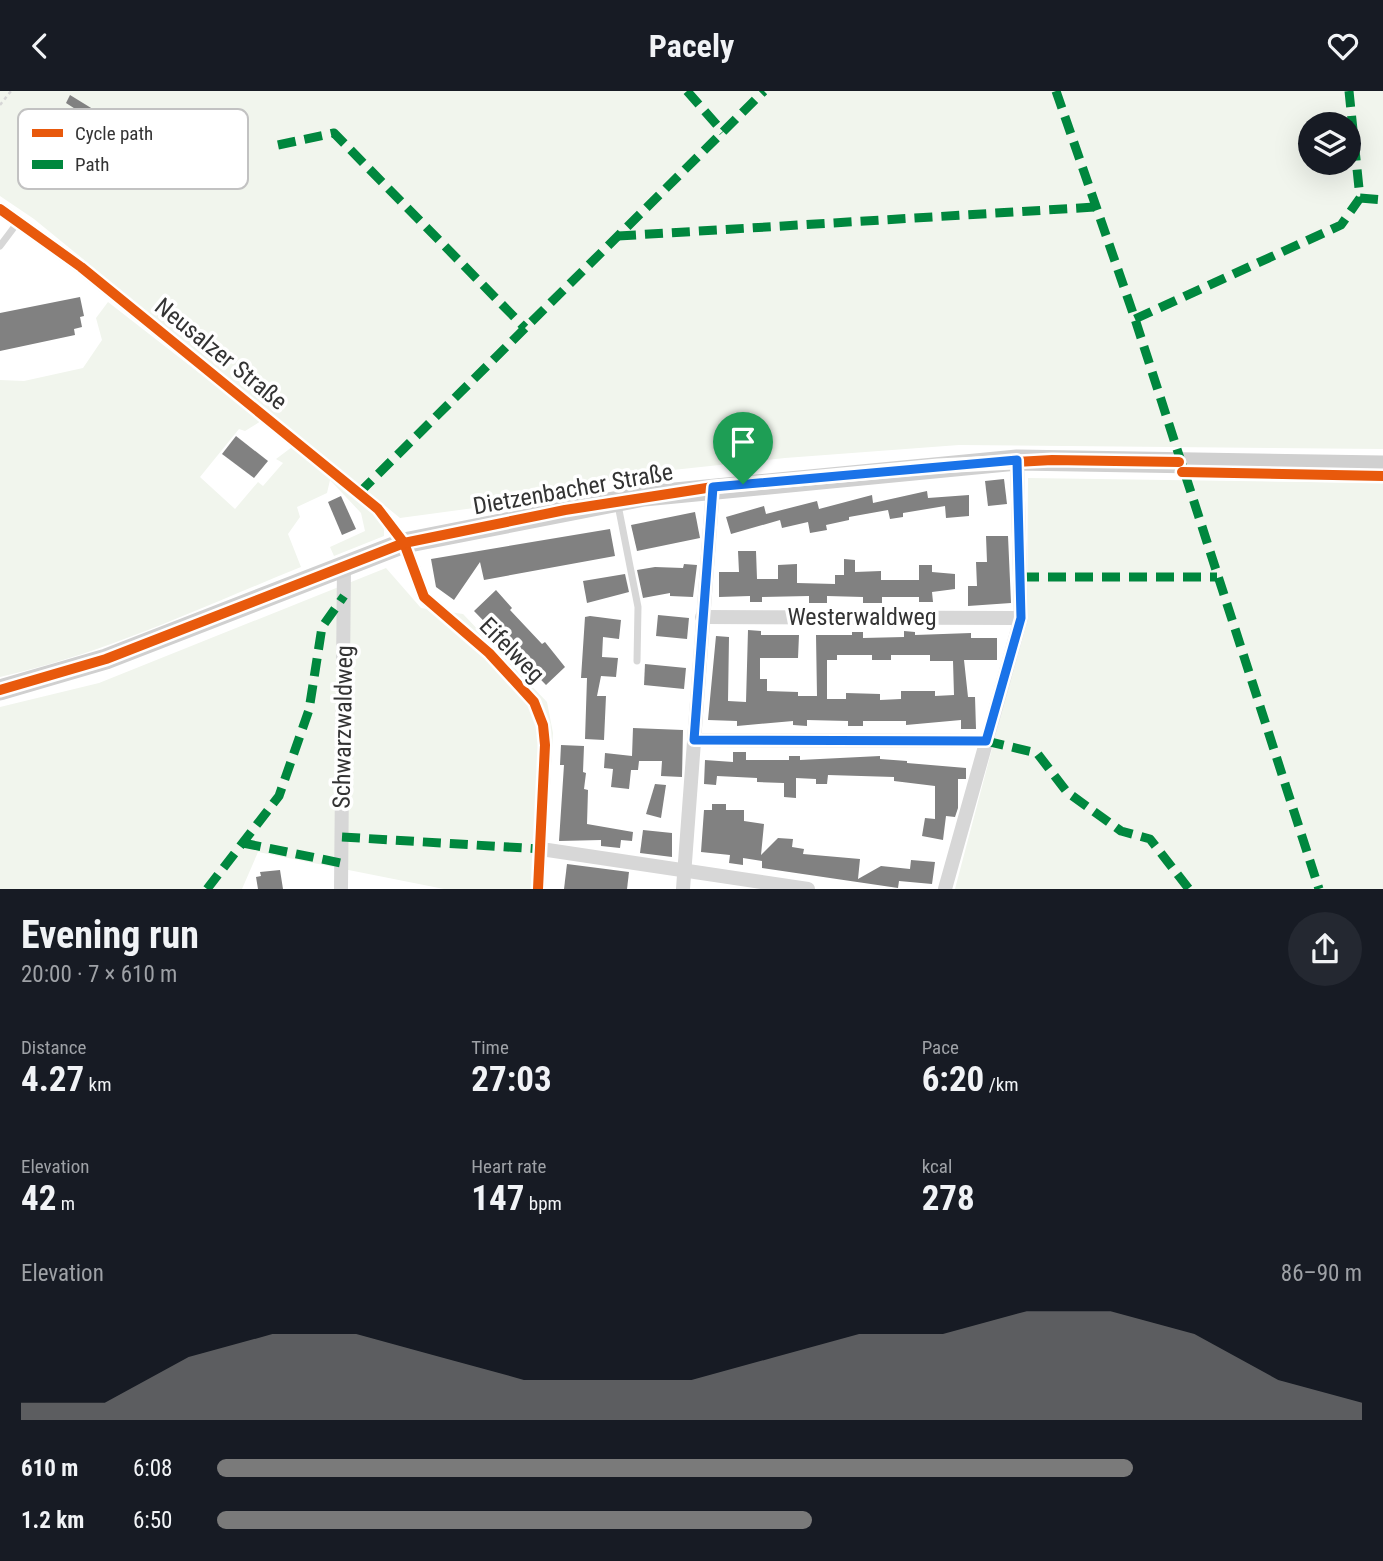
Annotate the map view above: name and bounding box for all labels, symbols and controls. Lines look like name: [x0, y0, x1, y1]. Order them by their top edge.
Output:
icon: back: [21, 27, 59, 65]
text: Pacely: [649, 27, 734, 65]
icon: heart: [1324, 27, 1362, 65]
legend: [18, 109, 248, 189]
map controls: [1298, 112, 1361, 175]
button: layers: [1298, 112, 1361, 175]
text: Cycle path: [75, 122, 153, 145]
text: Path: [75, 153, 109, 176]
street label: Neusalzer Straße: [149, 292, 293, 416]
pin: [713, 412, 773, 484]
icon: arrive: [724, 423, 762, 461]
street label: Dietzenbacher Straße: [471, 458, 675, 520]
street label: Westerwaldweg: [787, 603, 937, 631]
street label: Eifelweg: [474, 612, 550, 688]
street label: Schwarzwaldweg: [328, 645, 358, 809]
button: share: [1288, 912, 1362, 986]
text: Evening run: [21, 913, 199, 957]
text: 20:00 · 7 × 610 m: [21, 961, 177, 988]
text: Distance: [21, 1036, 86, 1059]
text: Time: [471, 1036, 509, 1059]
text: Pace: [922, 1036, 959, 1059]
text: 4.27: [21, 1059, 84, 1100]
text: 27:03: [471, 1059, 552, 1100]
text: 6:20: [922, 1059, 984, 1100]
text: km: [84, 1073, 111, 1096]
text: /km: [984, 1073, 1019, 1096]
text: Elevation: [21, 1155, 89, 1178]
text: Heart rate: [471, 1155, 546, 1178]
text: kcal: [922, 1155, 952, 1178]
text: 42: [21, 1178, 56, 1219]
text: 147: [471, 1178, 524, 1219]
text: 278: [922, 1178, 975, 1219]
text: m: [56, 1192, 75, 1215]
text: bpm: [524, 1192, 562, 1215]
text: Elevation: [21, 1260, 104, 1287]
text: 86–90 m: [1281, 1260, 1362, 1287]
text: 610 m: [21, 1455, 78, 1482]
text: 6:08: [133, 1455, 172, 1482]
text: 1.2 km: [21, 1507, 84, 1534]
text: 6:50: [133, 1507, 172, 1534]

